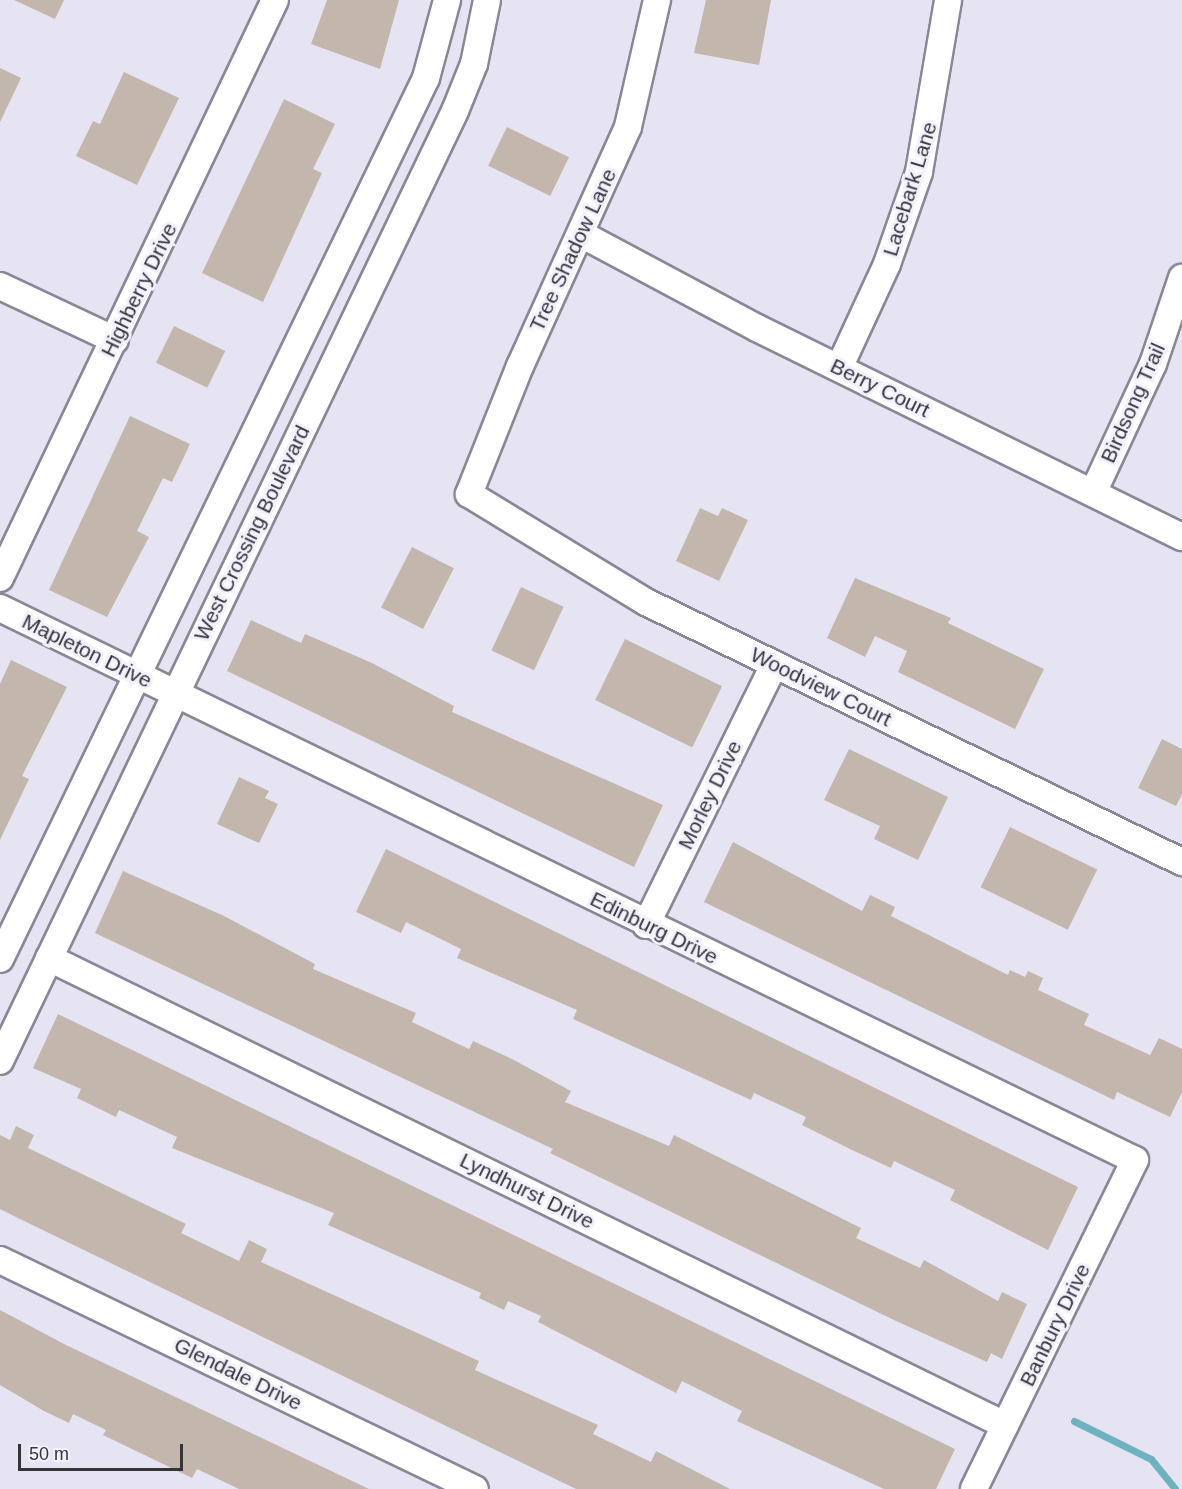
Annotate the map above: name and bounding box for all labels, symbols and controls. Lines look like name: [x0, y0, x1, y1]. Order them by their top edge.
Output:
street label: Lacebark Lane: [878, 119, 942, 259]
street label: Tree Shadow Lane: [524, 165, 622, 335]
street label: Highberry Drive: [96, 219, 182, 361]
street label: Birdsong Trail: [1095, 339, 1171, 467]
street label: Berry Court: [826, 353, 934, 423]
street label: West Crossing Boulevard: [189, 421, 315, 645]
street label: Mapleton Drive: [18, 609, 156, 693]
street label: Woodview Court: [746, 642, 896, 732]
street label: Morley Drive: [673, 737, 747, 853]
street label: Edinburg Drive: [586, 886, 722, 970]
street label: Lyndhurst Drive: [456, 1148, 598, 1234]
street label: Banbury Drive: [1015, 1260, 1095, 1390]
street label: Glendale Drive: [170, 1332, 306, 1416]
scale bar: [21, 1432, 186, 1470]
text: 50 m: [29, 1444, 69, 1464]

